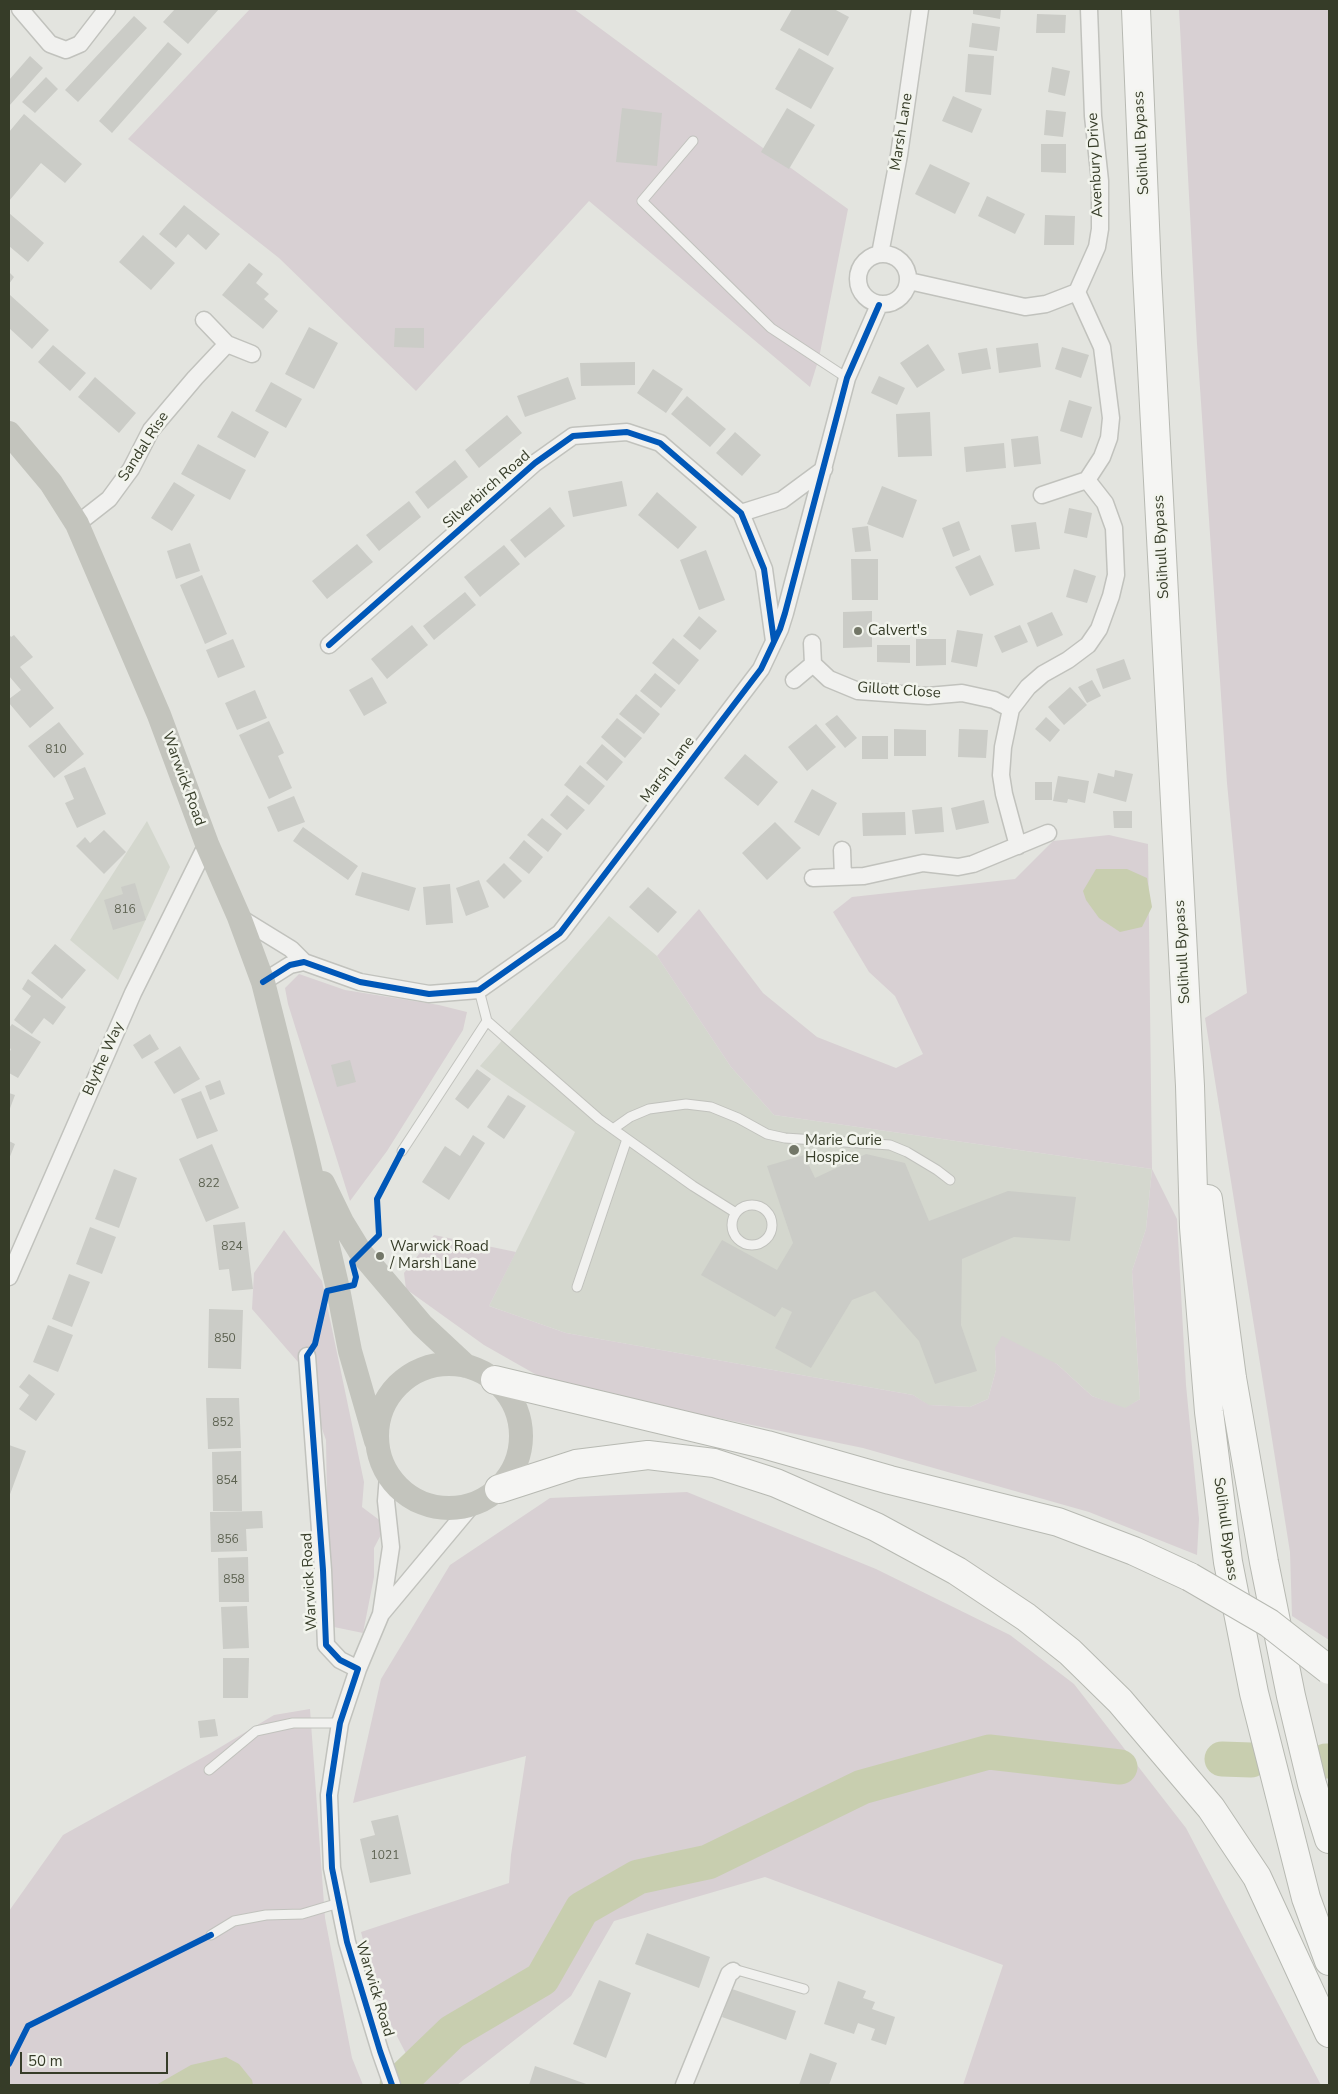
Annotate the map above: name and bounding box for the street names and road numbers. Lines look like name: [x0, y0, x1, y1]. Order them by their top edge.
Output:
street label: Solihull Bypass: [1130, 91, 1154, 195]
street label: Marsh Lane: [887, 92, 917, 172]
street label: Avenbury Drive: [1084, 112, 1108, 218]
street label: Sandal Rise: [115, 409, 173, 485]
street label: Silverbirch Road: [440, 447, 534, 533]
street label: Solihull Bypass: [1150, 495, 1174, 599]
street label: Gillott Close: [857, 679, 941, 703]
street label: Warwick Road: [158, 730, 208, 828]
street label: Marsh Lane: [637, 733, 699, 807]
street label: Solihull Bypass: [1171, 900, 1195, 1004]
street label: Blythe Way: [80, 1019, 128, 1099]
street label: Solihull Bypass: [1209, 1476, 1241, 1582]
street label: Warwick Road: [298, 1532, 322, 1632]
street label: Warwick Road: [351, 1939, 397, 2039]

